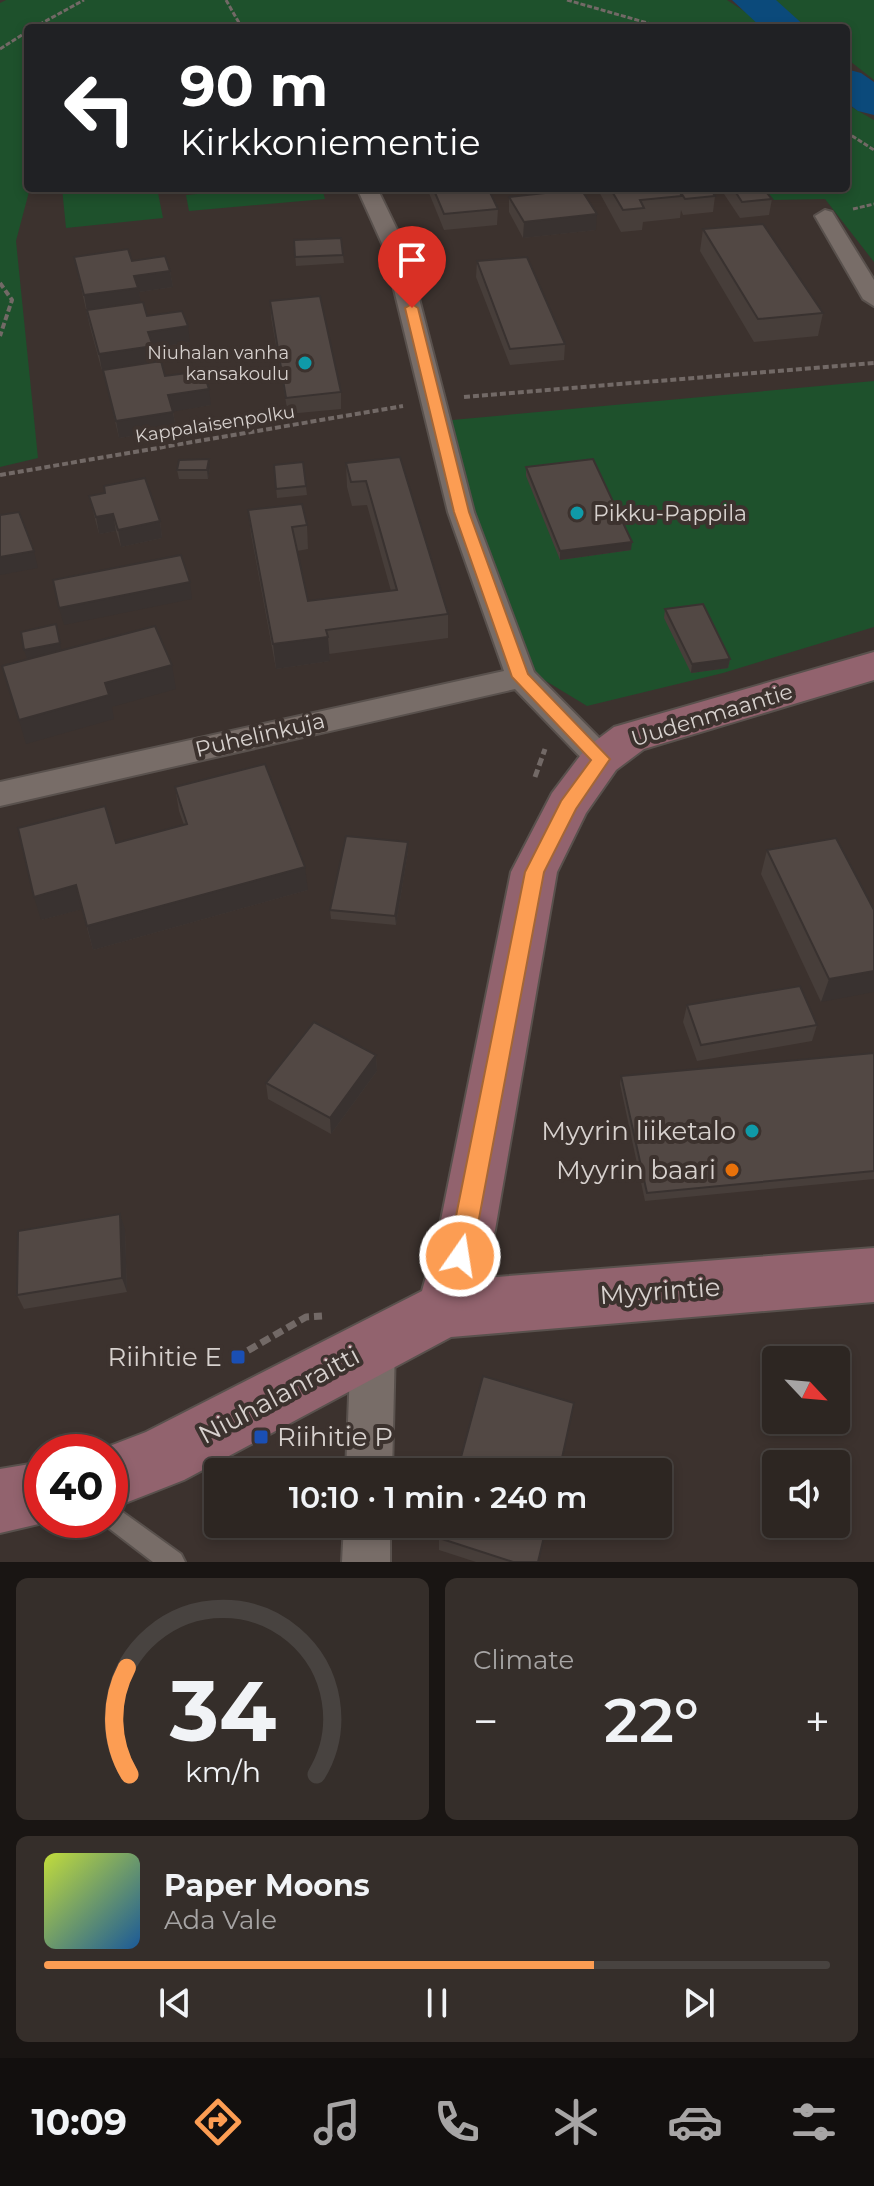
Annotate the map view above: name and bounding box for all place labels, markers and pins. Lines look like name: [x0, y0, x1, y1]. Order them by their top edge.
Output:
pin: [378, 226, 446, 308]
place label: Niuhalan vanha kansakoulu: [147, 342, 289, 385]
marker: Niuhalan vanha kansakoulu: [296, 354, 314, 372]
place label: Pikku-Pappila: [593, 500, 747, 527]
marker: Pikku-Pappila: [568, 504, 586, 522]
place label: Myyrin liiketalo: [541, 1115, 736, 1147]
marker: Myyrin liiketalo: [743, 1122, 761, 1140]
place label: Myyrin baari: [556, 1154, 716, 1186]
marker: Myyrin baari: [723, 1161, 741, 1179]
place label: Riihitie E: [107, 1341, 222, 1373]
marker: Riihitie E: [229, 1348, 247, 1366]
place label: Riihitie P: [277, 1421, 393, 1453]
marker: Riihitie P: [252, 1428, 270, 1446]

